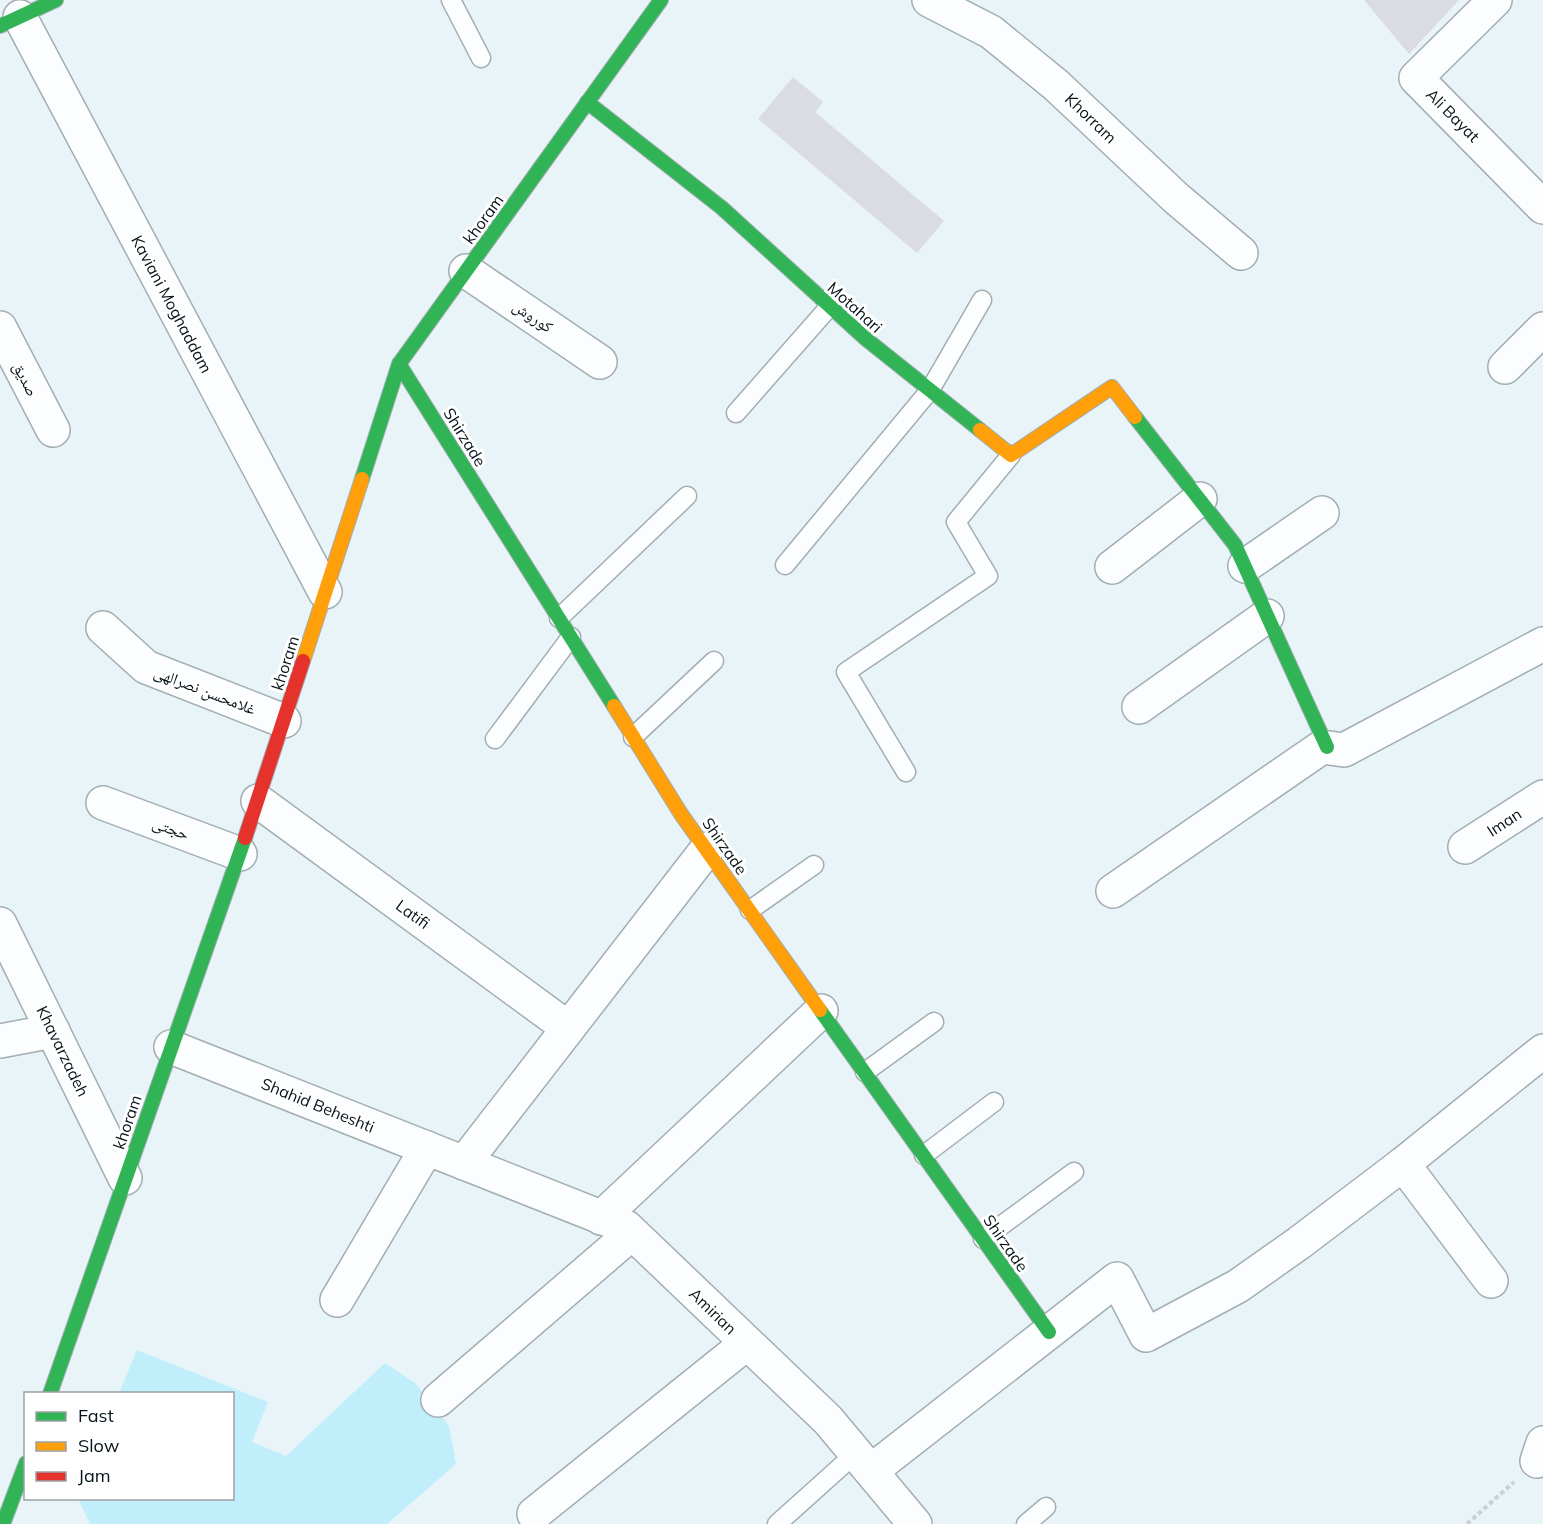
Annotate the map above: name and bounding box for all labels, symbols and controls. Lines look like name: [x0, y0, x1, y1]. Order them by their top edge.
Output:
street label: Ali Bayat: [1422, 84, 1484, 146]
street label: Khorram: [1061, 89, 1121, 147]
street label: khoram: [458, 190, 508, 248]
street label: Kaviani Moghaddam: [127, 232, 217, 376]
street label: Motahari: [824, 277, 886, 337]
street label: کوروش: [509, 295, 557, 338]
street label: صدیق: [8, 358, 43, 400]
street label: Shirzade: [439, 404, 491, 470]
street label: khoram: [267, 633, 303, 693]
street label: غلامحسن نصرالهی: [151, 661, 259, 720]
street label: Iman: [1483, 803, 1525, 841]
street label: حجتی: [150, 812, 192, 845]
street label: Shirzade: [698, 814, 752, 878]
street label: Latifi: [392, 895, 434, 933]
street label: Khavarzadeh: [32, 1002, 94, 1100]
street label: Shahid Beheshti: [258, 1073, 378, 1137]
street label: khoram: [108, 1092, 146, 1152]
street label: Shirzade: [979, 1211, 1033, 1275]
street label: Amirian: [685, 1284, 741, 1338]
legend: [24, 1392, 234, 1500]
text: Fast: [78, 1404, 114, 1427]
text: Slow: [78, 1434, 120, 1457]
text: Jam: [78, 1464, 111, 1487]

